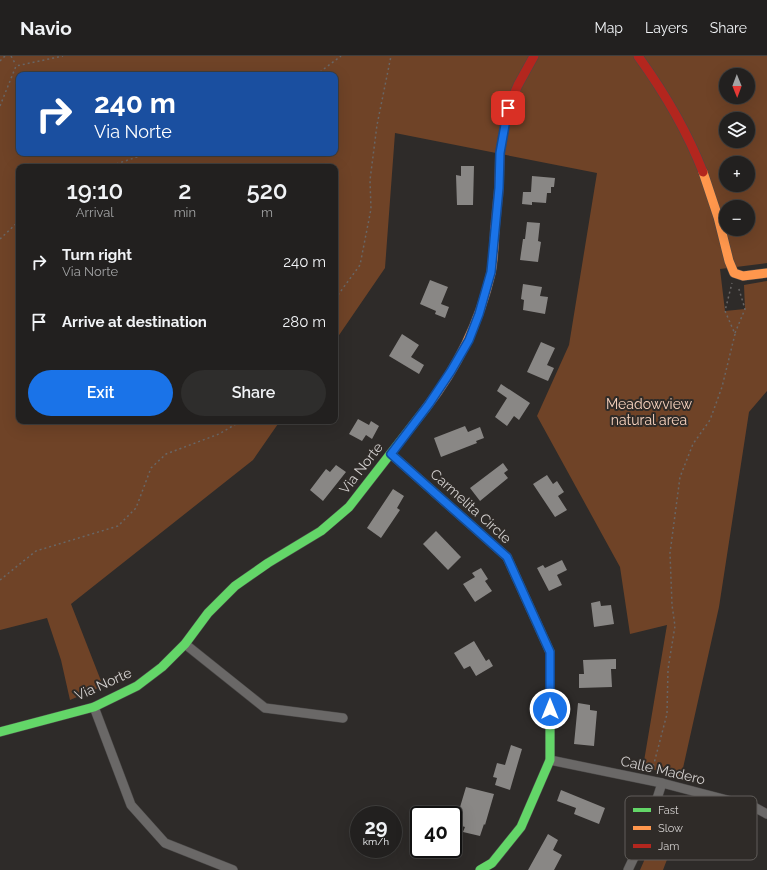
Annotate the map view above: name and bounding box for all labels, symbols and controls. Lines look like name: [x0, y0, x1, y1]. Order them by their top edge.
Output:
text: Navio: [20, 17, 72, 39]
text: Map: [595, 20, 623, 36]
text: Layers: [645, 20, 688, 36]
text: Share: [710, 20, 747, 36]
north arrow: [719, 68, 755, 104]
map controls: [719, 68, 755, 236]
text: 240 m: [94, 87, 176, 120]
icon: right: [28, 88, 80, 140]
pin: [491, 91, 525, 125]
icon: arrive: [497, 97, 519, 119]
button: layers: [719, 112, 755, 148]
text: Via Norte: [94, 121, 172, 142]
button: +: [719, 156, 755, 192]
text: 19:10: [66, 176, 123, 205]
text: 2: [178, 176, 191, 205]
text: 520: [246, 176, 288, 205]
button: −: [719, 200, 755, 236]
text: Arrival: [76, 205, 114, 220]
text: min: [174, 205, 196, 220]
text: m: [261, 205, 273, 220]
text: Turn right: [62, 246, 132, 264]
icon: right: [28, 251, 50, 273]
text: 240 m: [283, 253, 326, 271]
text: Via Norte: [62, 264, 118, 279]
icon: arrive: [28, 311, 50, 333]
text: Arrive at destination: [62, 313, 207, 331]
text: 280 m: [282, 313, 326, 331]
button: Exit: [28, 370, 173, 416]
button: Share: [181, 370, 326, 416]
park label: Meadowview natural area: [606, 396, 693, 428]
street label: Via Norte: [336, 439, 386, 497]
street label: Carmelita Circle: [427, 466, 515, 546]
street label: Via Norte: [72, 664, 134, 704]
position arrow: [529, 688, 571, 730]
street label: Calle Madero: [619, 752, 707, 788]
legend: [625, 796, 757, 860]
text: Fast: [658, 804, 679, 817]
speed limit sign: 40: [410, 806, 462, 858]
text: 29: [364, 815, 388, 839]
text: Slow: [658, 822, 683, 835]
text: km/h: [363, 836, 389, 847]
text: Jam: [658, 840, 679, 853]

